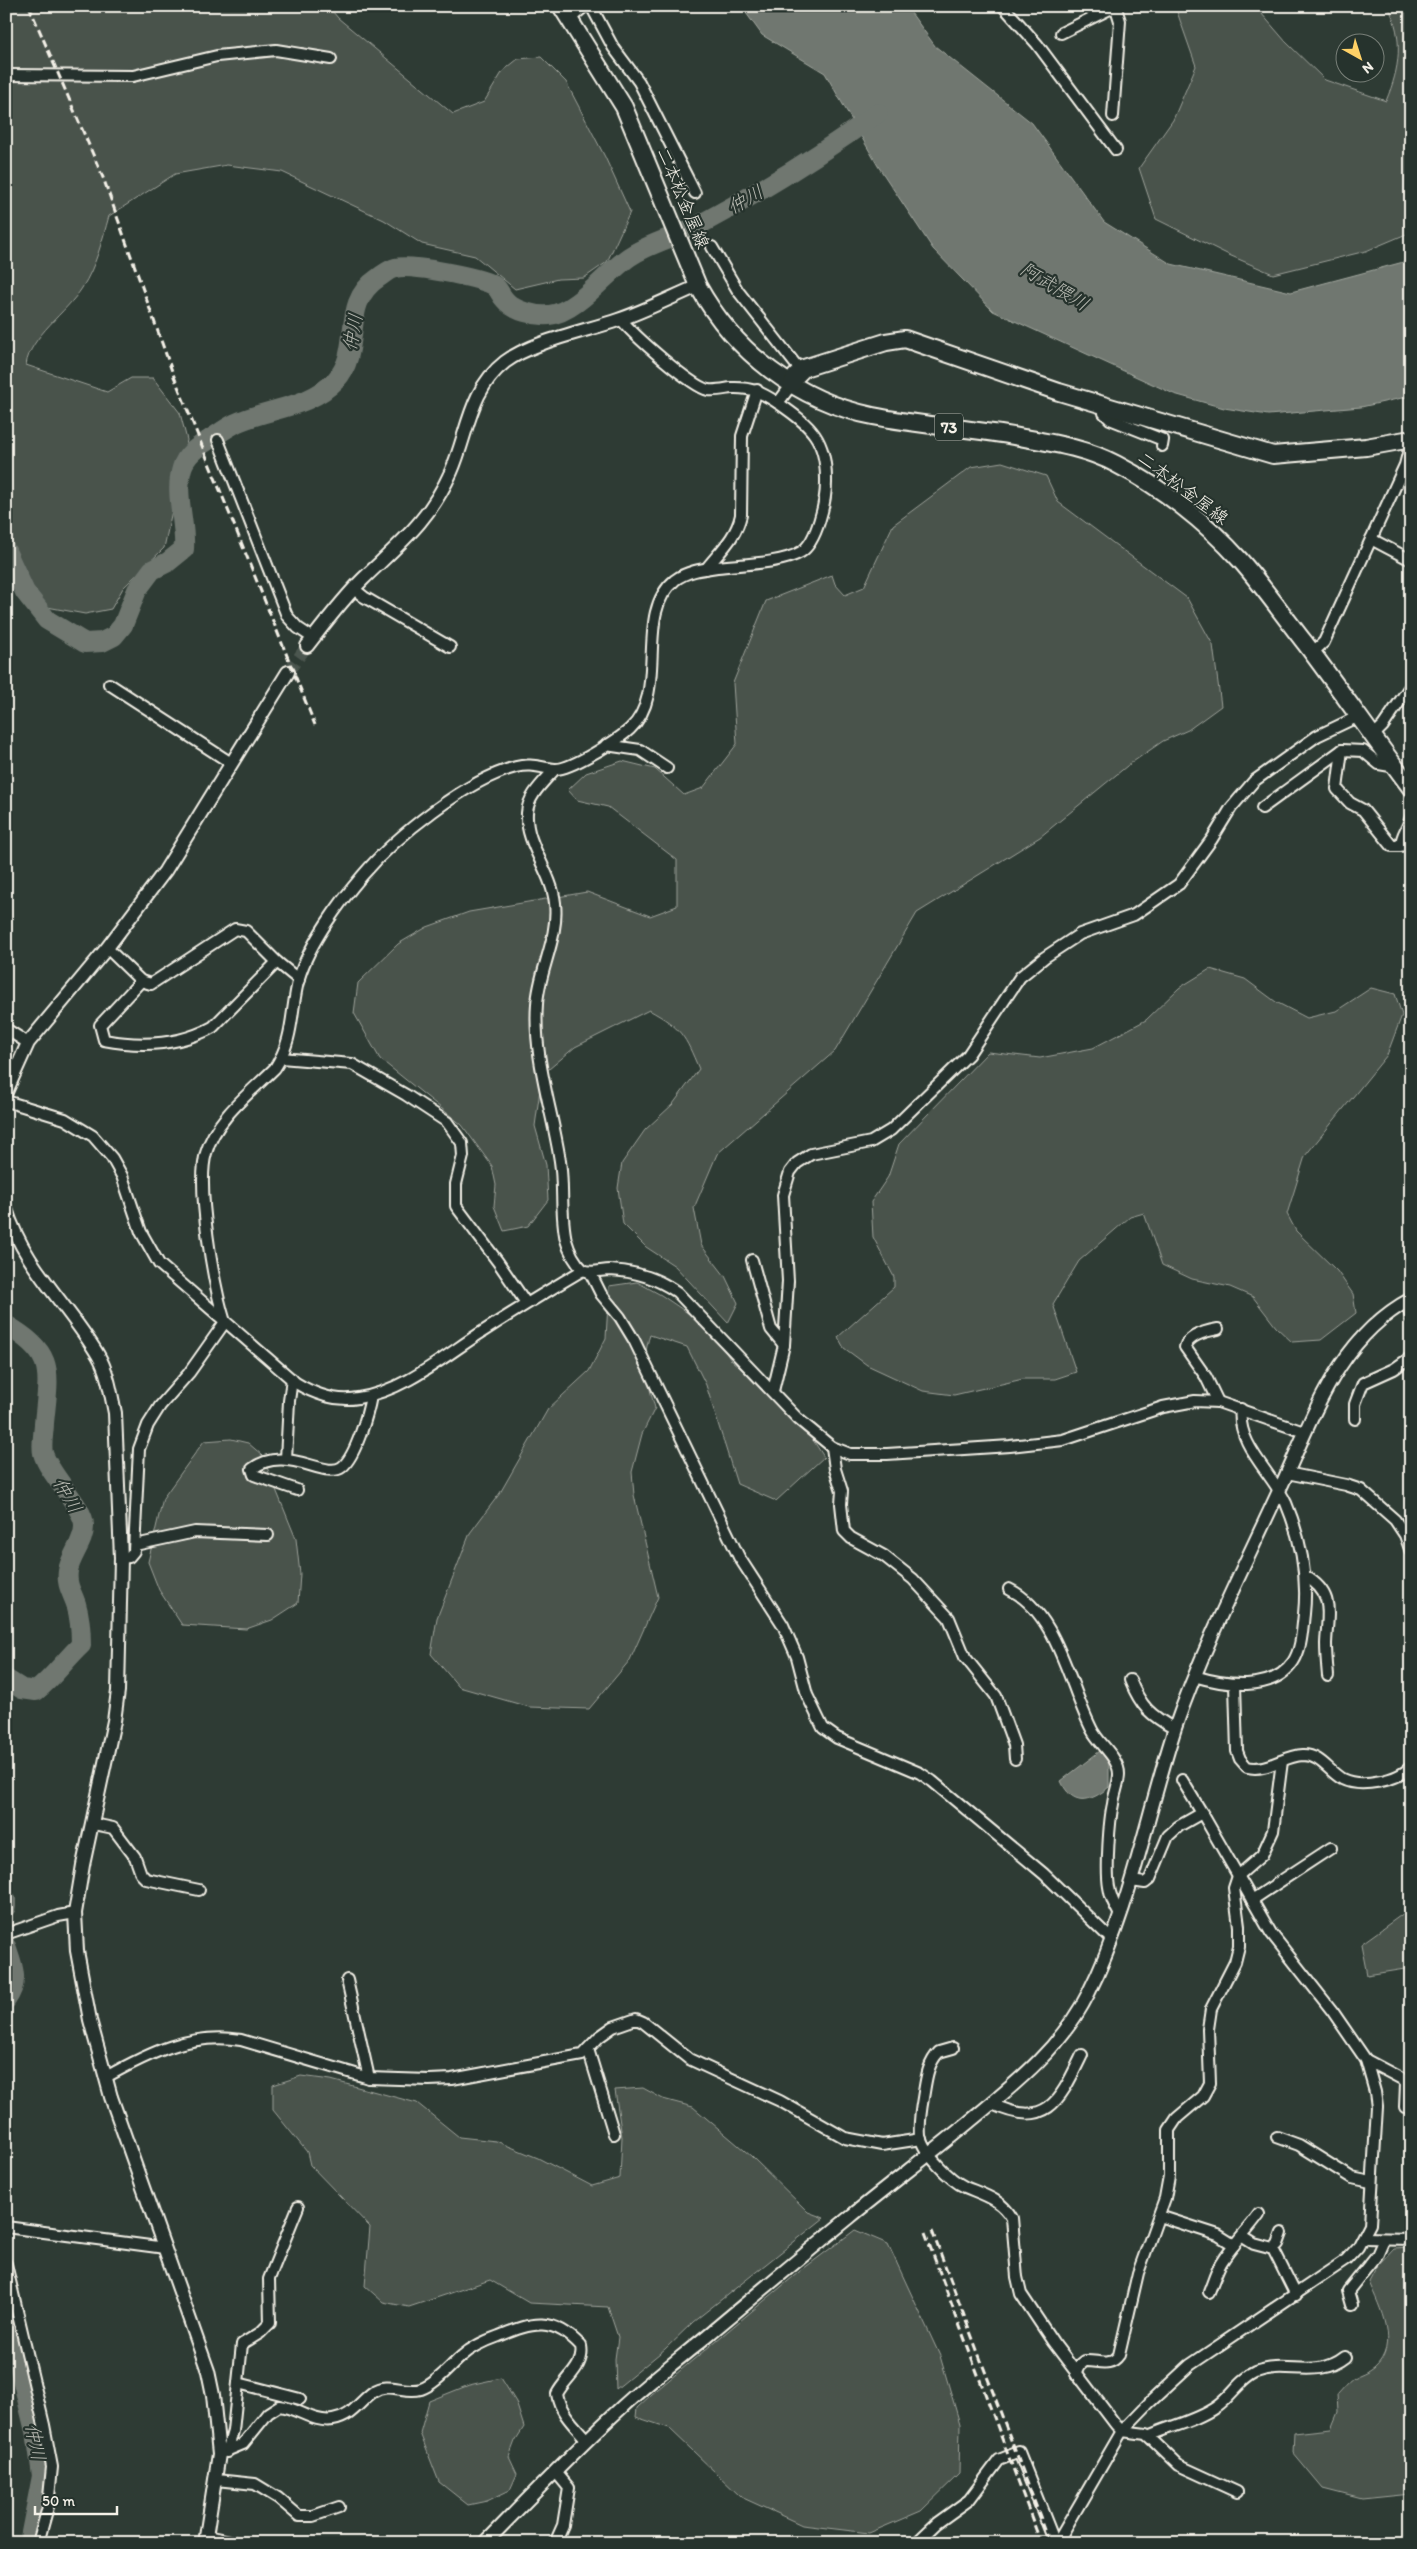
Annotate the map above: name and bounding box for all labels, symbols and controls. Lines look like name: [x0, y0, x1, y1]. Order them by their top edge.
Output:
north arrow: [1334, 32, 1384, 82]
text: N: [1359, 58, 1377, 77]
street label: 二本松金屋線: [652, 144, 714, 252]
water label: 仲川: [723, 180, 767, 219]
water label: 阿武隈川: [1016, 257, 1093, 316]
water label: 仲川: [338, 311, 367, 353]
road number: 73: [935, 414, 963, 441]
street label: 二本松金屋線: [1133, 447, 1233, 529]
water label: 仲川: [48, 1473, 87, 1517]
water label: 仲川: [21, 2421, 50, 2463]
scale bar: [35, 2484, 118, 2516]
text: 50 m: [42, 2492, 75, 2510]

